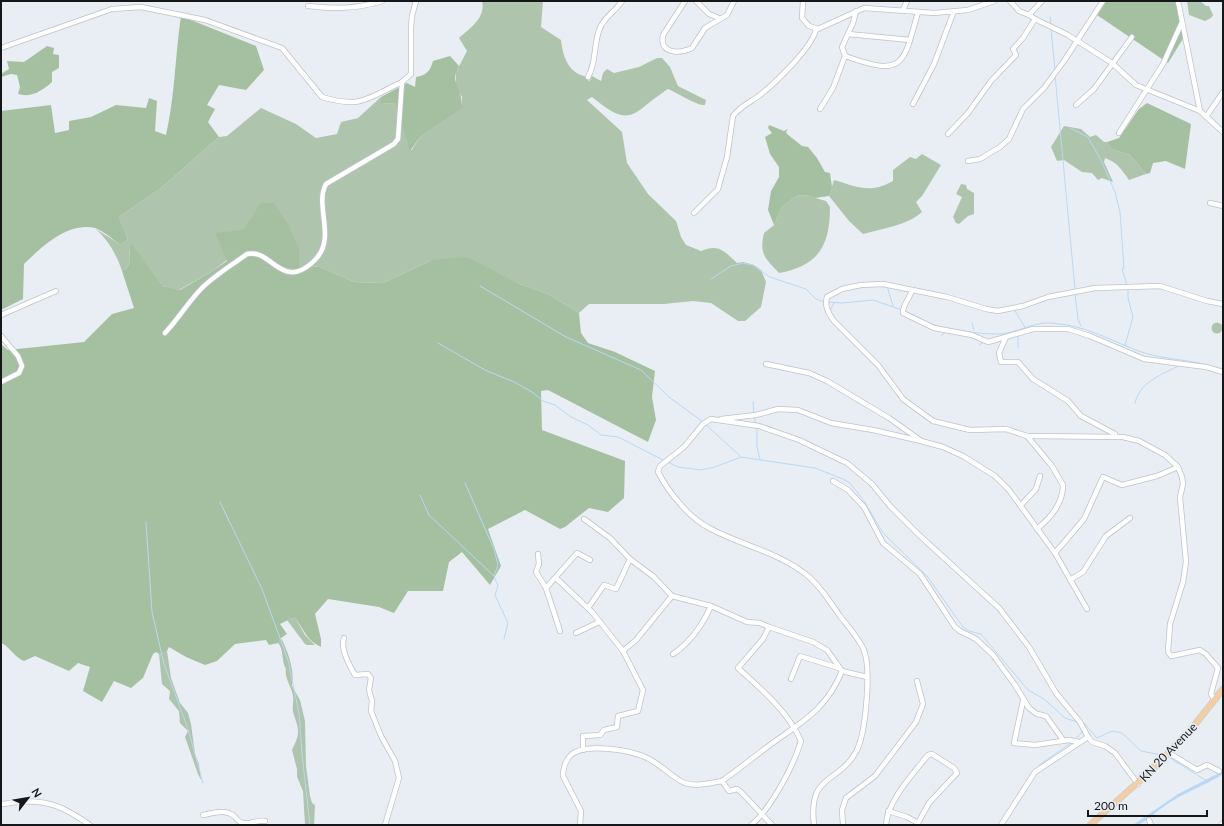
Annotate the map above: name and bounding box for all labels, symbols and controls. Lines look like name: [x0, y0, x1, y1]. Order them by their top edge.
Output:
street label: KN 20 Avenue: [1136, 719, 1200, 785]
north arrow: [8, 778, 48, 818]
text: N: [29, 786, 45, 800]
scale bar: [1088, 792, 1207, 818]
text: 200 m: [1094, 798, 1128, 813]

